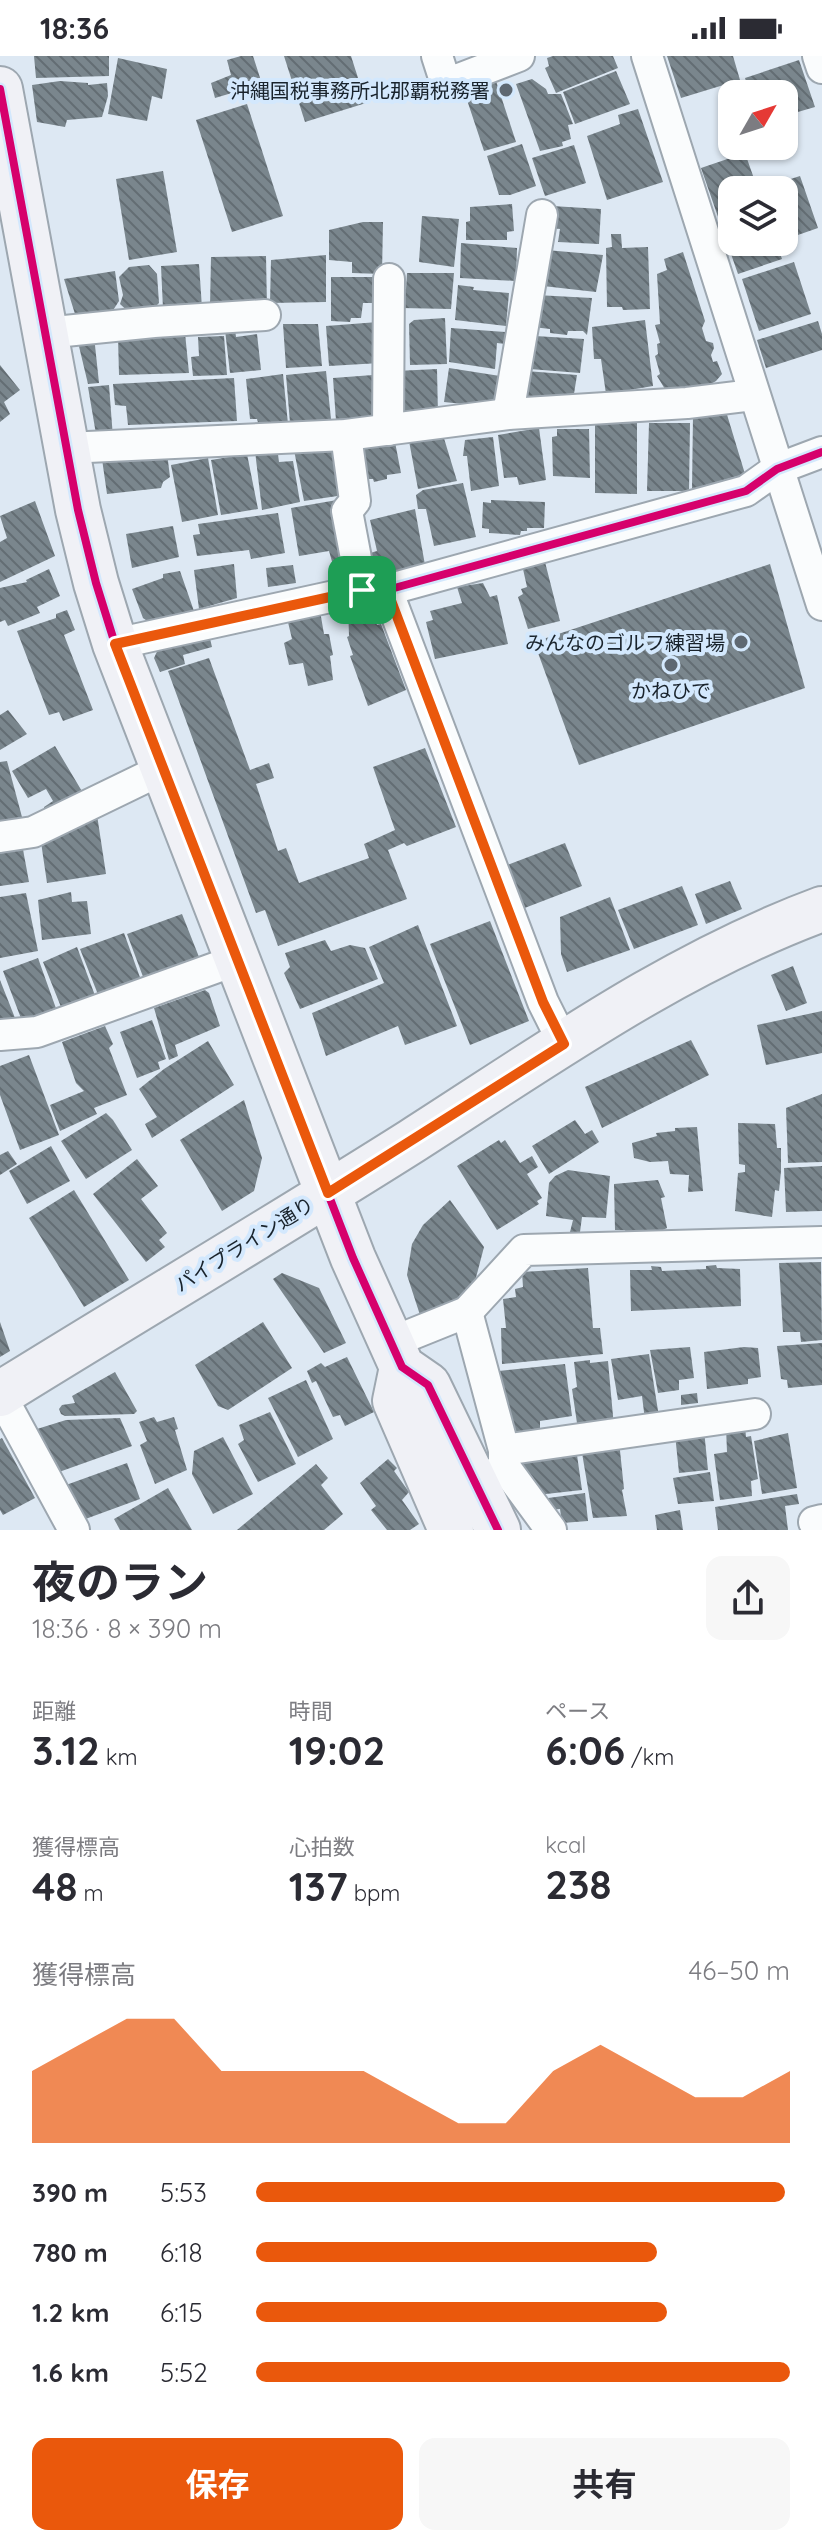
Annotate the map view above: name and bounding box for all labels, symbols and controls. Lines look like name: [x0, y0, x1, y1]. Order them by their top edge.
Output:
text: 18:36: [40, 9, 109, 47]
place label: 沖縄国税事務所北那覇税務署: [230, 78, 490, 103]
north arrow: [718, 80, 798, 160]
map controls: [718, 80, 798, 256]
marker: 沖縄国税事務所北那覇税務署: [497, 81, 515, 99]
button: layers: [718, 176, 798, 256]
pin: [328, 556, 396, 624]
icon: arrive: [340, 568, 384, 612]
place label: みんなのゴルフ練習場: [525, 630, 725, 655]
marker: みんなのゴルフ練習場: [732, 633, 750, 651]
marker: かねひで: [662, 656, 680, 674]
place label: かねひで: [631, 678, 711, 703]
street label: パイプライン通り: [170, 1191, 318, 1297]
text: 夜のラン: [32, 1554, 208, 1609]
button: share: [706, 1556, 790, 1640]
text: 18:36 · 8 × 390 m: [32, 1612, 222, 1645]
text: 距離: [32, 1697, 76, 1725]
text: 時間: [289, 1697, 333, 1725]
text: ペース: [545, 1697, 610, 1725]
text: 3.12: [32, 1725, 100, 1775]
text: 19:02: [289, 1725, 385, 1775]
text: 6:06: [545, 1725, 625, 1775]
text: km: [100, 1743, 138, 1771]
text: /km: [625, 1743, 674, 1771]
text: kcal: [545, 1831, 586, 1859]
text: 獲得標高: [32, 1833, 120, 1861]
text: 心拍数: [289, 1833, 355, 1861]
text: 238: [545, 1859, 612, 1909]
text: 48: [32, 1861, 77, 1911]
text: 137: [289, 1861, 348, 1911]
text: m: [77, 1879, 104, 1907]
text: bpm: [348, 1879, 400, 1907]
text: 46–50 m: [689, 1954, 790, 1987]
text: 獲得標高: [32, 1958, 136, 1991]
text: 390 m: [32, 2176, 108, 2209]
text: 5:53: [160, 2176, 207, 2209]
text: 780 m: [32, 2236, 108, 2269]
text: 6:18: [160, 2236, 203, 2269]
text: 1.2 km: [32, 2296, 109, 2329]
text: 6:15: [160, 2296, 203, 2329]
text: 1.6 km: [32, 2356, 109, 2389]
text: 5:52: [160, 2356, 208, 2389]
button: 保存: [32, 2438, 403, 2530]
button: 共有: [419, 2438, 790, 2530]

